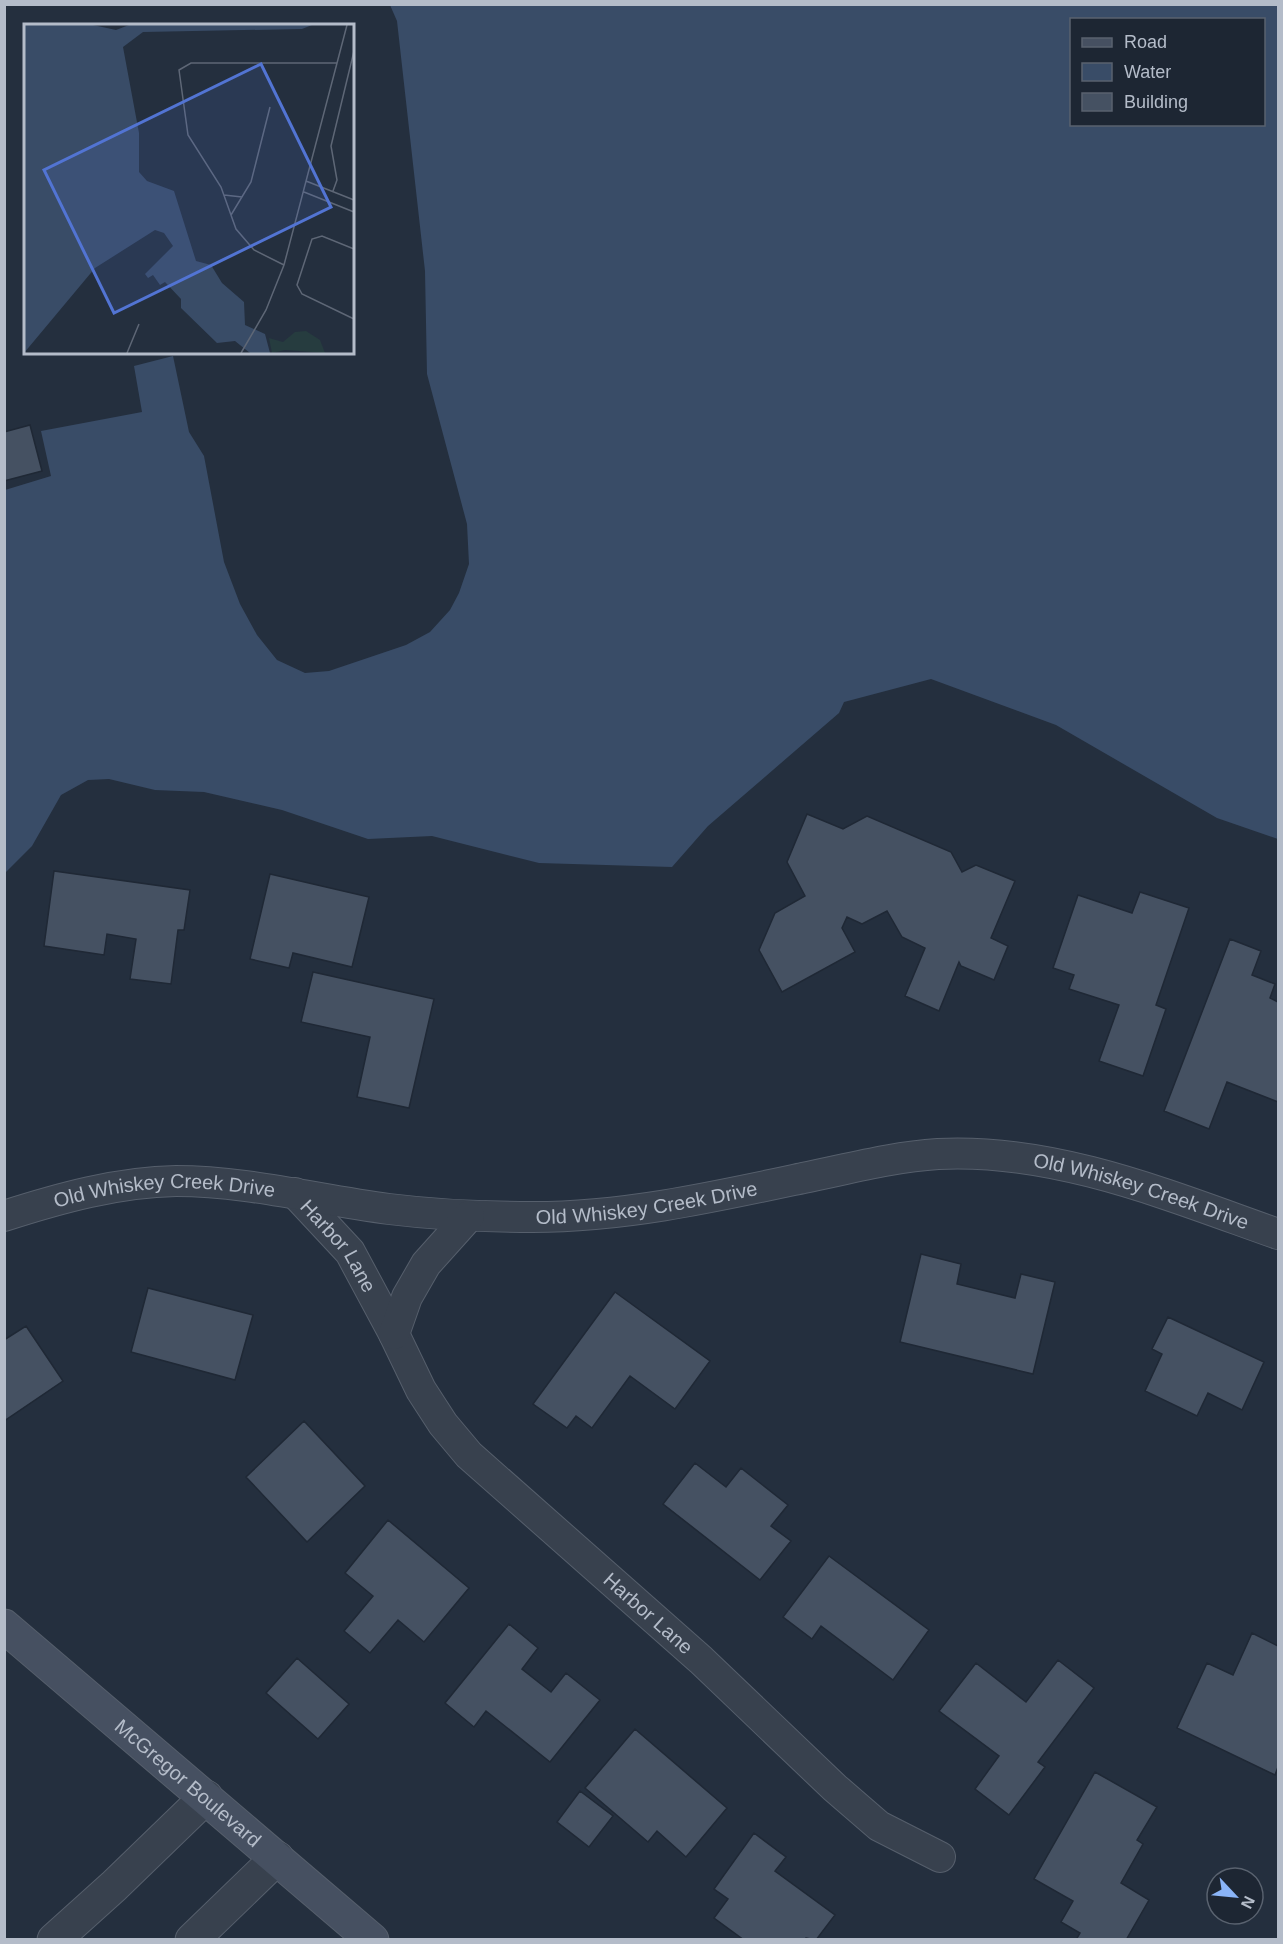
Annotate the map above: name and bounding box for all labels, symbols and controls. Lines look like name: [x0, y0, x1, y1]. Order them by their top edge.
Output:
legend: [1070, 18, 1265, 126]
inset map: [24, 24, 354, 354]
text: Road: [1124, 32, 1167, 52]
text: Water: [1124, 62, 1171, 82]
text: Building: [1124, 92, 1188, 112]
street label: Old Whiskey Creek Drive: [1032, 1149, 1252, 1234]
street label: Old Whiskey Creek Drive: [51, 1170, 277, 1212]
street label: Old Whiskey Creek Drive: [536, 1177, 759, 1228]
street label: Harbor Lane: [296, 1195, 380, 1296]
street label: Harbor Lane: [599, 1568, 697, 1658]
street label: McGregor Boulevard: [111, 1715, 265, 1851]
north arrow: [1205, 1866, 1265, 1926]
text: N: [1238, 1893, 1258, 1911]

